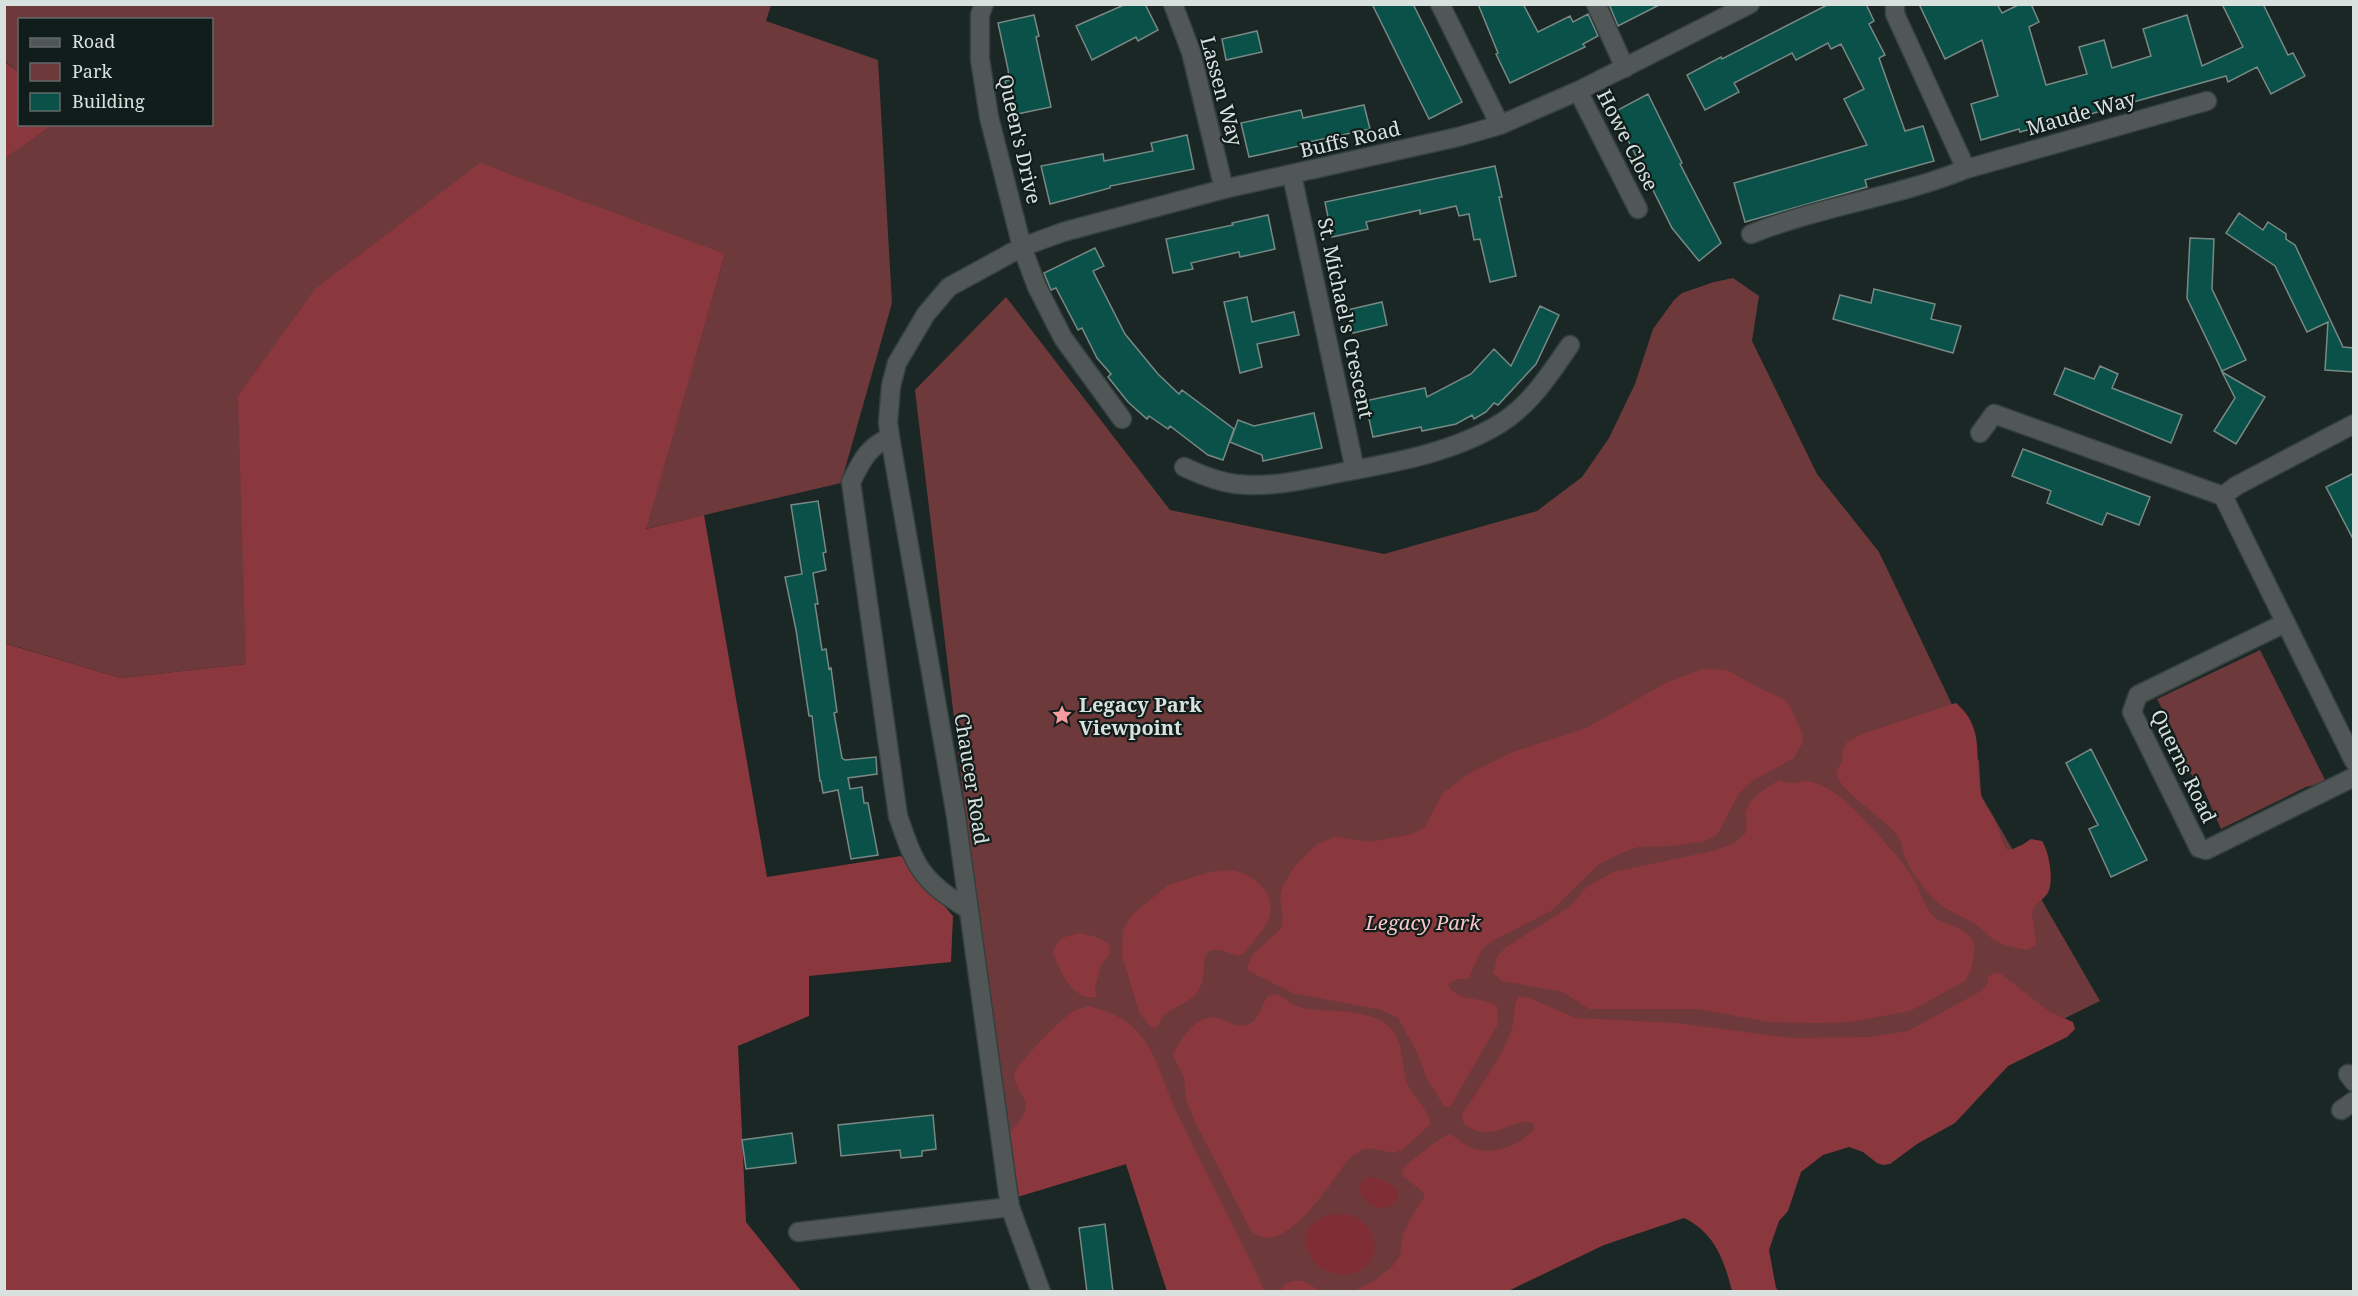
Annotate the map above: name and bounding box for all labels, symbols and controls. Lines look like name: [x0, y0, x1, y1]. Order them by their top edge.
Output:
legend: [18, 18, 213, 126]
text: Road: [72, 29, 115, 53]
street label: Lassen Way: [1194, 33, 1250, 149]
text: Park: [72, 59, 112, 83]
street label: Queen's Drive: [992, 72, 1048, 206]
street label: Maude Way: [2023, 84, 2140, 141]
street label: Howe Close: [1591, 85, 1665, 195]
text: Building: [72, 89, 145, 113]
street label: Buffs Road: [1297, 114, 1403, 164]
street label: St. Michael's Crescent: [1312, 215, 1380, 421]
place label: Legacy Park Viewpoint: [1079, 691, 1202, 741]
place icon: Legacy Park Viewpoint: [1050, 703, 1074, 727]
street label: Querns Road: [2145, 705, 2223, 827]
street label: Chaucer Road: [948, 712, 996, 846]
park label: Legacy Park: [1364, 909, 1481, 936]

